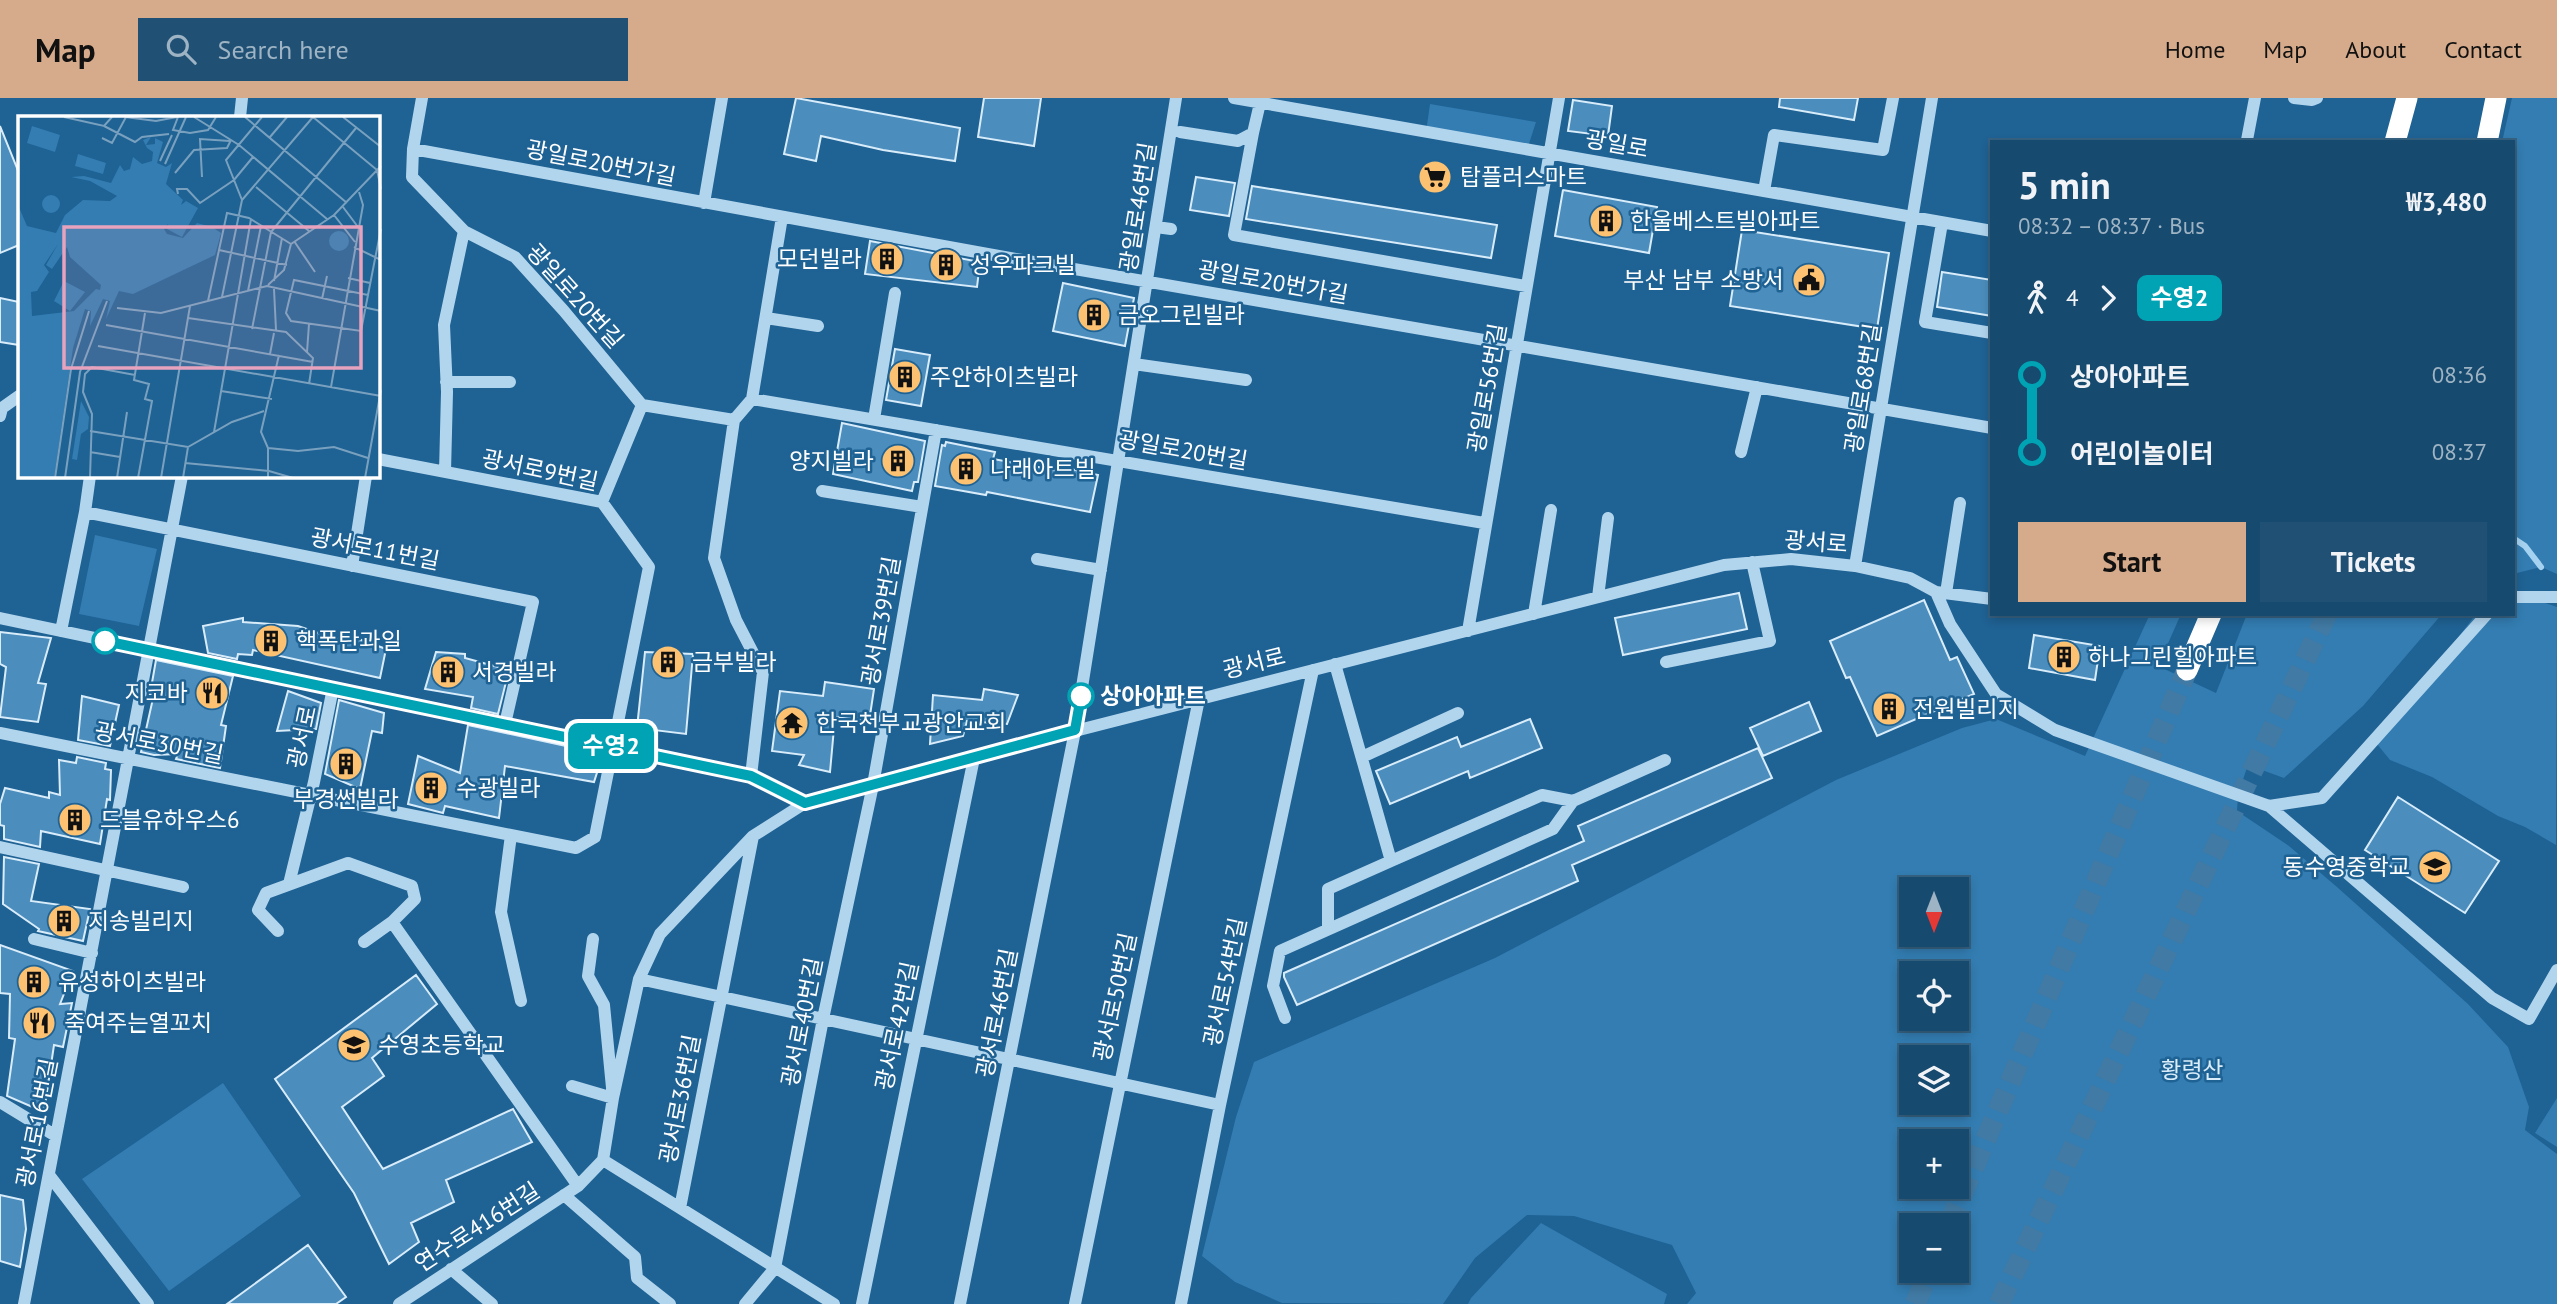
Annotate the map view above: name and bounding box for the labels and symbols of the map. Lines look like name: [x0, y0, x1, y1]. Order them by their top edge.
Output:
inset map: [18, 116, 380, 478]
street label: 광일로: [1583, 124, 1651, 163]
street label: 광일로20번가길: [524, 134, 678, 191]
street label: 광일로46번길: [1113, 140, 1162, 274]
supermarket icon: 탑플러스마트: [1416, 158, 1454, 196]
place label: 탑플러스마트: [1460, 162, 1587, 191]
building icon: 한울베스트빌아파트: [1587, 202, 1625, 240]
place label: 한울베스트빌아파트: [1630, 206, 1820, 235]
street label: 광일로20번길: [521, 237, 630, 354]
building icon: 모던빌라: [868, 240, 906, 278]
place label: 모던빌라: [777, 244, 862, 273]
building icon: 성우파크빌: [927, 246, 965, 284]
place label: 성우파크빌: [970, 250, 1076, 279]
street label: 광일로20번가길: [1196, 254, 1350, 309]
public building icon: 부산 남부 소방서: [1790, 261, 1828, 299]
place label: 부산 남부 소방서: [1624, 265, 1784, 294]
building icon: 금오그린빌라: [1075, 296, 1113, 334]
place label: 금오그린빌라: [1118, 300, 1245, 329]
street label: 광일로56번길: [1461, 321, 1512, 455]
street label: 광일로68번길: [1838, 321, 1887, 455]
building icon: 주안하이츠빌라: [886, 358, 924, 396]
place label: 주안하이츠빌라: [930, 362, 1078, 391]
street label: 광일로20번길: [1116, 424, 1250, 475]
building icon: 양지빌라: [879, 442, 917, 480]
street label: 광서로9번길: [479, 443, 601, 496]
place label: 양지빌라: [789, 446, 874, 475]
building icon: 나래아트빌: [947, 450, 985, 488]
place label: 나래아트빌: [990, 454, 1096, 483]
street label: 광서로11번길: [308, 522, 442, 575]
street label: 광서로: [1783, 525, 1849, 558]
street label: 광서로39번길: [855, 554, 906, 688]
building icon: 핵폭탄과일: [252, 622, 290, 660]
place label: 핵폭탄과일: [296, 626, 402, 655]
unlabelled marker: [92, 628, 118, 654]
building icon: 하나그린힐아파트: [2045, 638, 2083, 676]
street label: 광서로: [1220, 641, 1288, 684]
place label: 하나그린힐아파트: [2088, 642, 2257, 671]
building icon: 금부빌라: [649, 643, 687, 681]
place label: 금부빌라: [692, 647, 777, 676]
building icon: 서경빌라: [429, 653, 467, 691]
place label: 서경빌라: [472, 657, 557, 686]
restaurant icon: 지코바: [193, 674, 231, 712]
place label: 지코바: [125, 678, 188, 707]
place label: 상아아파트: [1100, 681, 1206, 710]
marker: 상아아파트: [1068, 683, 1094, 709]
building icon: 전원빌리지: [1870, 690, 1908, 728]
place label: 전원빌리지: [1913, 694, 2019, 723]
street label: 광서로: [281, 703, 322, 771]
temple icon: 한국천부교광안교회: [773, 704, 811, 742]
place label: 한국천부교광안교회: [816, 708, 1006, 737]
street label: 광서로30번길: [92, 716, 226, 769]
line badge: 수영2: [571, 723, 651, 769]
building icon: 부경썬빌라: [327, 745, 365, 783]
building icon: 수광빌라: [412, 769, 450, 807]
place label: 수광빌라: [456, 773, 541, 802]
place label: 부경썬빌라: [293, 784, 399, 813]
building icon: 드블유하우스6: [56, 801, 94, 839]
place label: 드블유하우스6: [100, 805, 240, 834]
school or university icon: 동수영중학교: [2416, 848, 2454, 886]
place label: 동수영중학교: [2283, 852, 2410, 881]
north arrow: [1899, 877, 1969, 947]
building icon: 지송빌리지: [45, 902, 83, 940]
place label: 지송빌리지: [88, 906, 194, 935]
street label: 광서로54번길: [1197, 915, 1252, 1049]
street label: 광서로50번길: [1087, 930, 1142, 1064]
street label: 광서로46번길: [970, 946, 1023, 1080]
street label: 광서로40번길: [775, 955, 828, 1089]
street label: 광서로42번길: [869, 959, 924, 1093]
building icon: 유성하이츠빌라: [15, 963, 53, 1001]
place label: 유성하이츠빌라: [58, 967, 206, 996]
restaurant icon: 죽여주는열꼬치: [20, 1004, 58, 1042]
place label: 죽여주는열꼬치: [64, 1008, 212, 1037]
school or university icon: 수영초등학교: [335, 1026, 373, 1064]
place label: 수영초등학교: [378, 1030, 505, 1059]
street label: 광서로36번길: [653, 1032, 706, 1166]
park label: 황령산: [2160, 1055, 2224, 1084]
street label: 광서로16번길: [10, 1056, 63, 1190]
street label: 연수로416번길: [409, 1175, 545, 1278]

